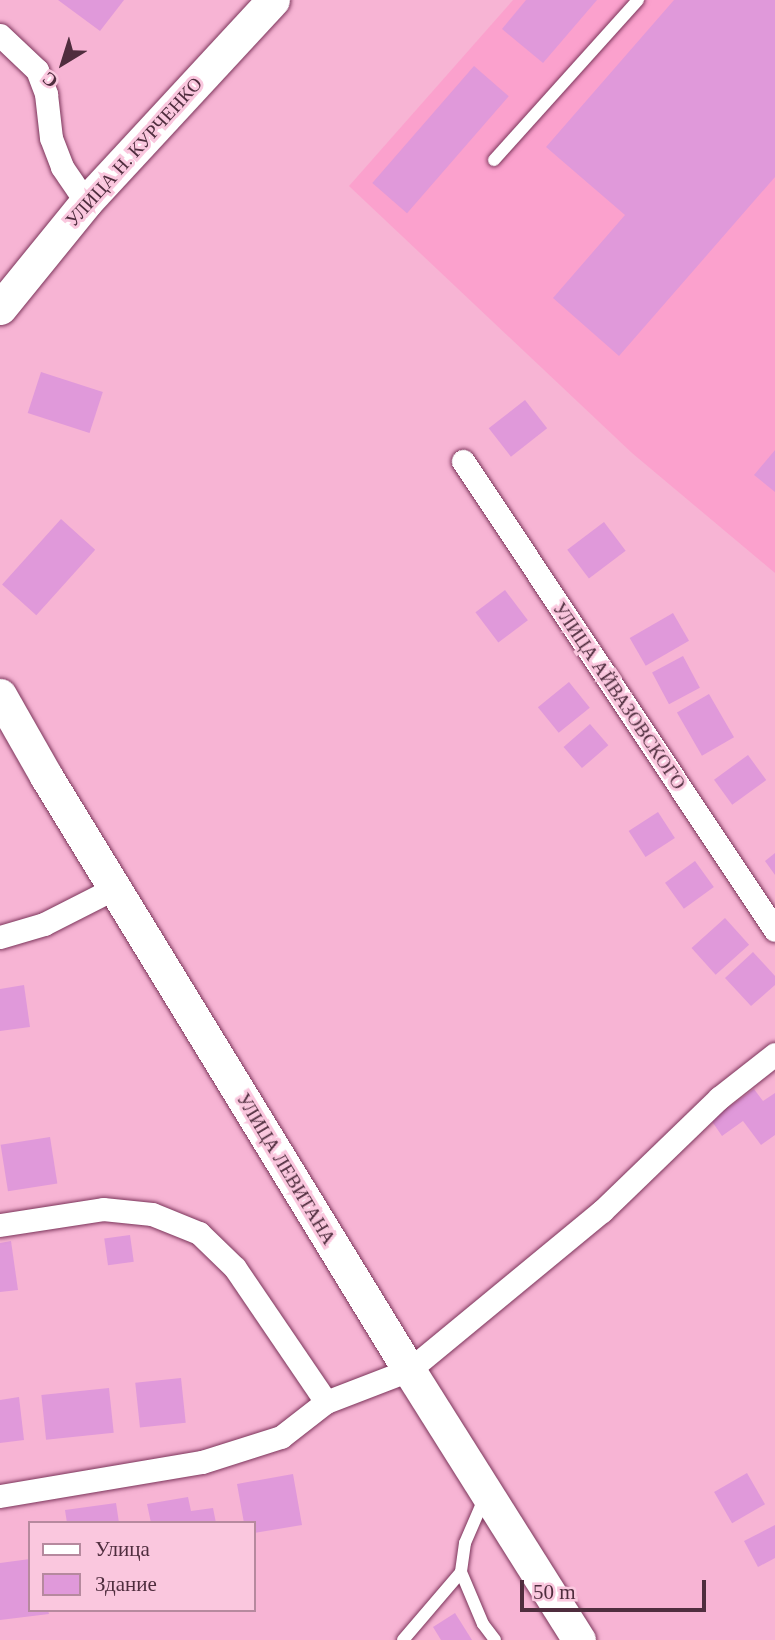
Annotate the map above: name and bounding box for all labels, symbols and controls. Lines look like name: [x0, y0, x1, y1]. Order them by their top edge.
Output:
north arrow: [28, 28, 98, 98]
text: С: [38, 67, 62, 92]
street label: УЛИЦА Н. КУРЧЕНКО: [61, 73, 207, 231]
street label: УЛИЦА АЙВАЗОВСКОГО: [548, 598, 690, 794]
street label: УЛИЦА ЛЕВИТАНА: [232, 1089, 340, 1249]
legend: [28, 1521, 256, 1612]
text: Улица: [95, 1537, 150, 1561]
scale bar: [523, 1566, 708, 1610]
text: Здание: [95, 1572, 157, 1596]
text: 50 m: [533, 1580, 576, 1604]

